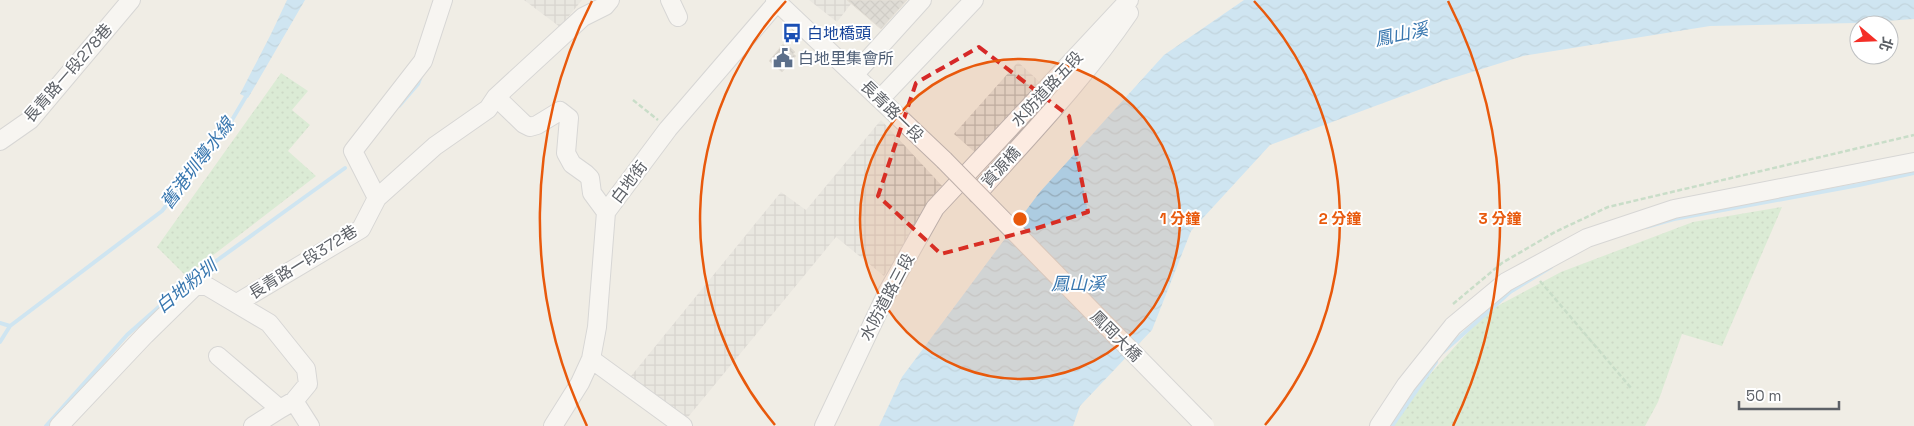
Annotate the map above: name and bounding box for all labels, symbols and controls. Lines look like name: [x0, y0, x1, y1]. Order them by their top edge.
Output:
north arrow: [1849, 15, 1899, 65]
water label: 鳳山溪: [1372, 17, 1433, 51]
street label: 長青路一段278巷: [19, 19, 117, 127]
bus stop icon: 白地橋頭: [781, 22, 803, 44]
place label: 白地橋頭: [807, 23, 871, 44]
text: 北: [1876, 35, 1897, 54]
public building icon: 白地里集會所: [772, 47, 794, 69]
street label: 水防道路五段: [1007, 47, 1087, 131]
place label: 白地里集會所: [798, 48, 894, 69]
street label: 長青路一段: [856, 76, 928, 146]
water label: 舊港圳導水線: [155, 111, 240, 213]
street label: 資源橋: [977, 142, 1025, 192]
street label: 白地街: [606, 157, 652, 207]
text: 1 分鐘: [1160, 209, 1200, 228]
text: 2 分鐘: [1319, 209, 1361, 228]
text: 3 分鐘: [1479, 209, 1521, 228]
centre of rings: [1011, 210, 1029, 228]
street label: 長青路一段372巷: [245, 220, 361, 304]
street label: 水防道路三段: [855, 250, 919, 344]
water label: 白地粉圳: [151, 253, 224, 318]
water label: 鳳山溪: [1051, 272, 1108, 295]
street label: 鳳岡大橋: [1086, 306, 1146, 366]
scale bar: [1739, 378, 1839, 410]
text: 50 m: [1746, 386, 1781, 405]

